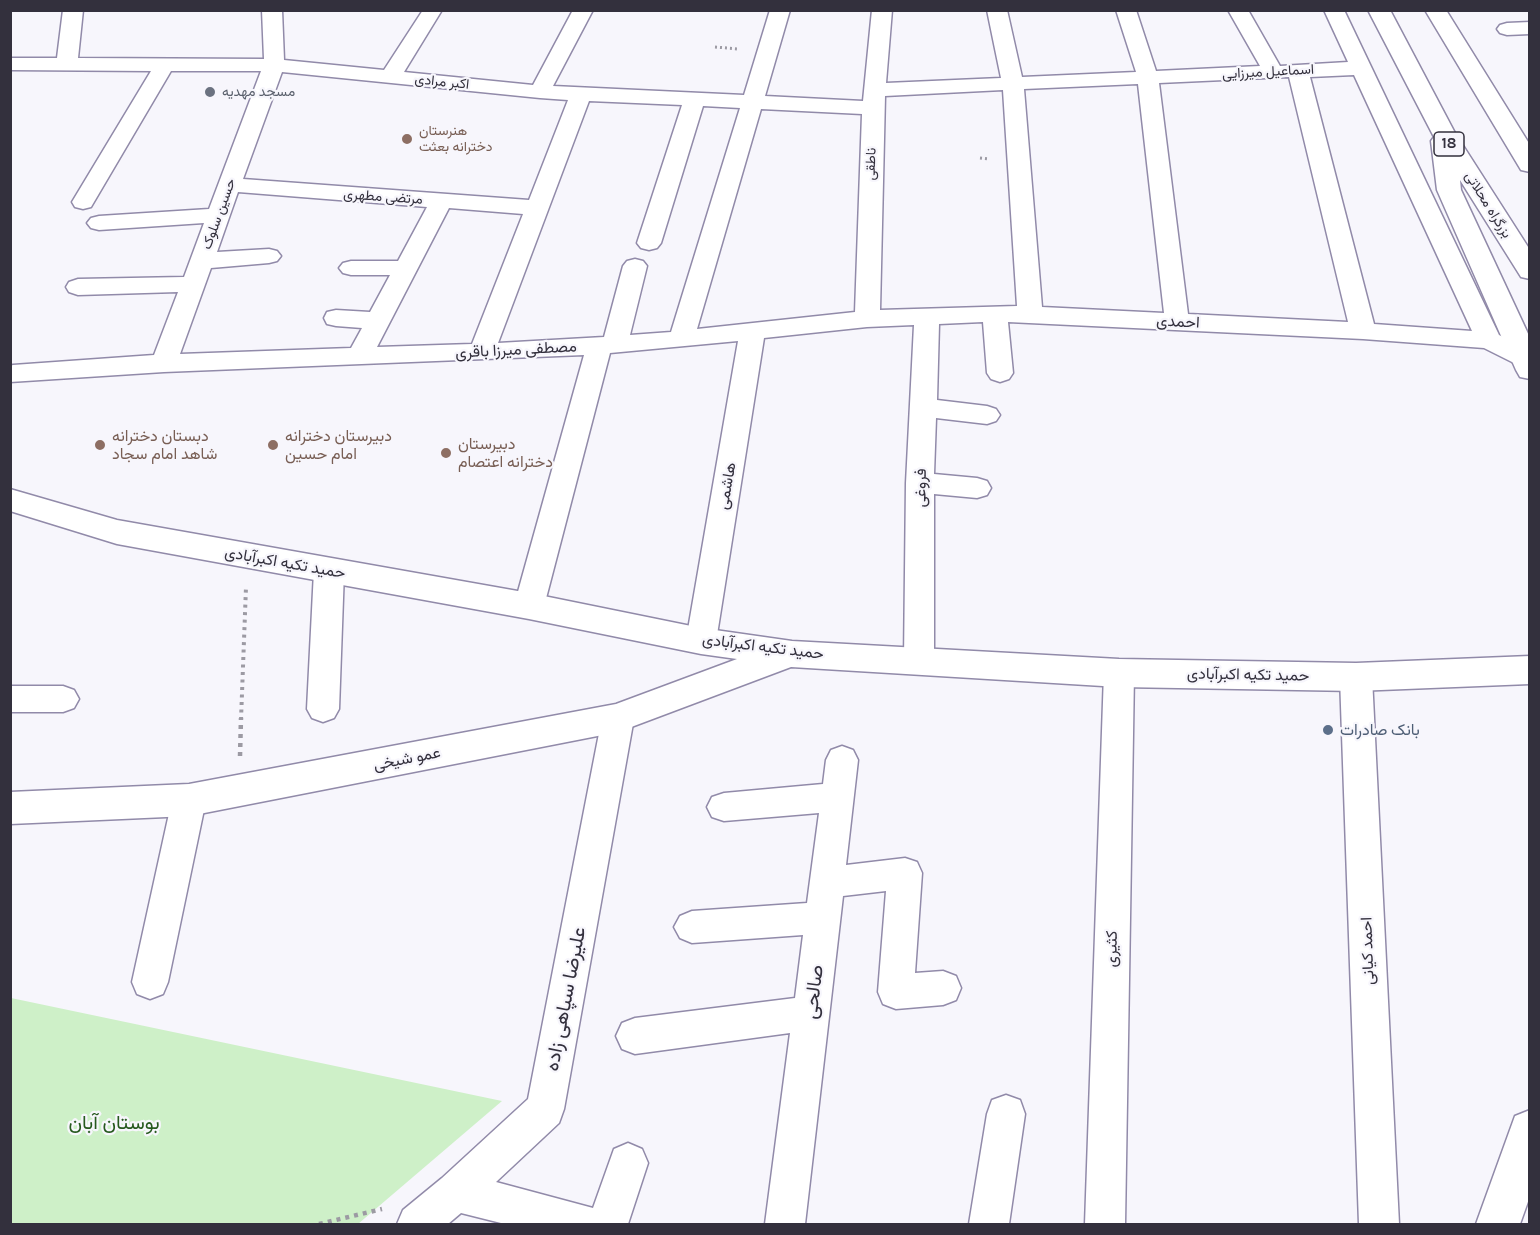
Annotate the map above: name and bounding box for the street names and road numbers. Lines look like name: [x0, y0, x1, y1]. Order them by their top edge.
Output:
street label: اسماعیل میرزایی: [1222, 61, 1314, 83]
street label: اکبر مرادی: [414, 71, 470, 93]
road number: 18: [1434, 132, 1464, 156]
street label: ناطقی: [862, 147, 880, 181]
street label: بزرگراه محلاتی: [1461, 169, 1515, 241]
street label: حسین سلوک: [198, 176, 240, 252]
street label: مرتضی مطهری: [343, 186, 423, 208]
street label: احمدی: [1156, 311, 1200, 333]
street label: مصطفی میرزا باقری: [455, 337, 577, 363]
street label: هاشمی: [713, 461, 741, 511]
street label: فروغی: [911, 468, 931, 508]
street label: حمید تکیه اکبرآبادی: [223, 543, 347, 583]
street label: حمید تکیه اکبرآبادی: [701, 630, 825, 664]
street label: حمید تکیه اکبرآبادی: [1187, 664, 1309, 686]
street label: عمو شیخی: [372, 743, 442, 775]
street label: احمد کیانی: [1357, 917, 1379, 985]
street label: علیرضا سپاهی زاده: [540, 925, 592, 1073]
street label: کثیری: [1102, 931, 1122, 967]
street label: صالحی: [799, 964, 829, 1020]

